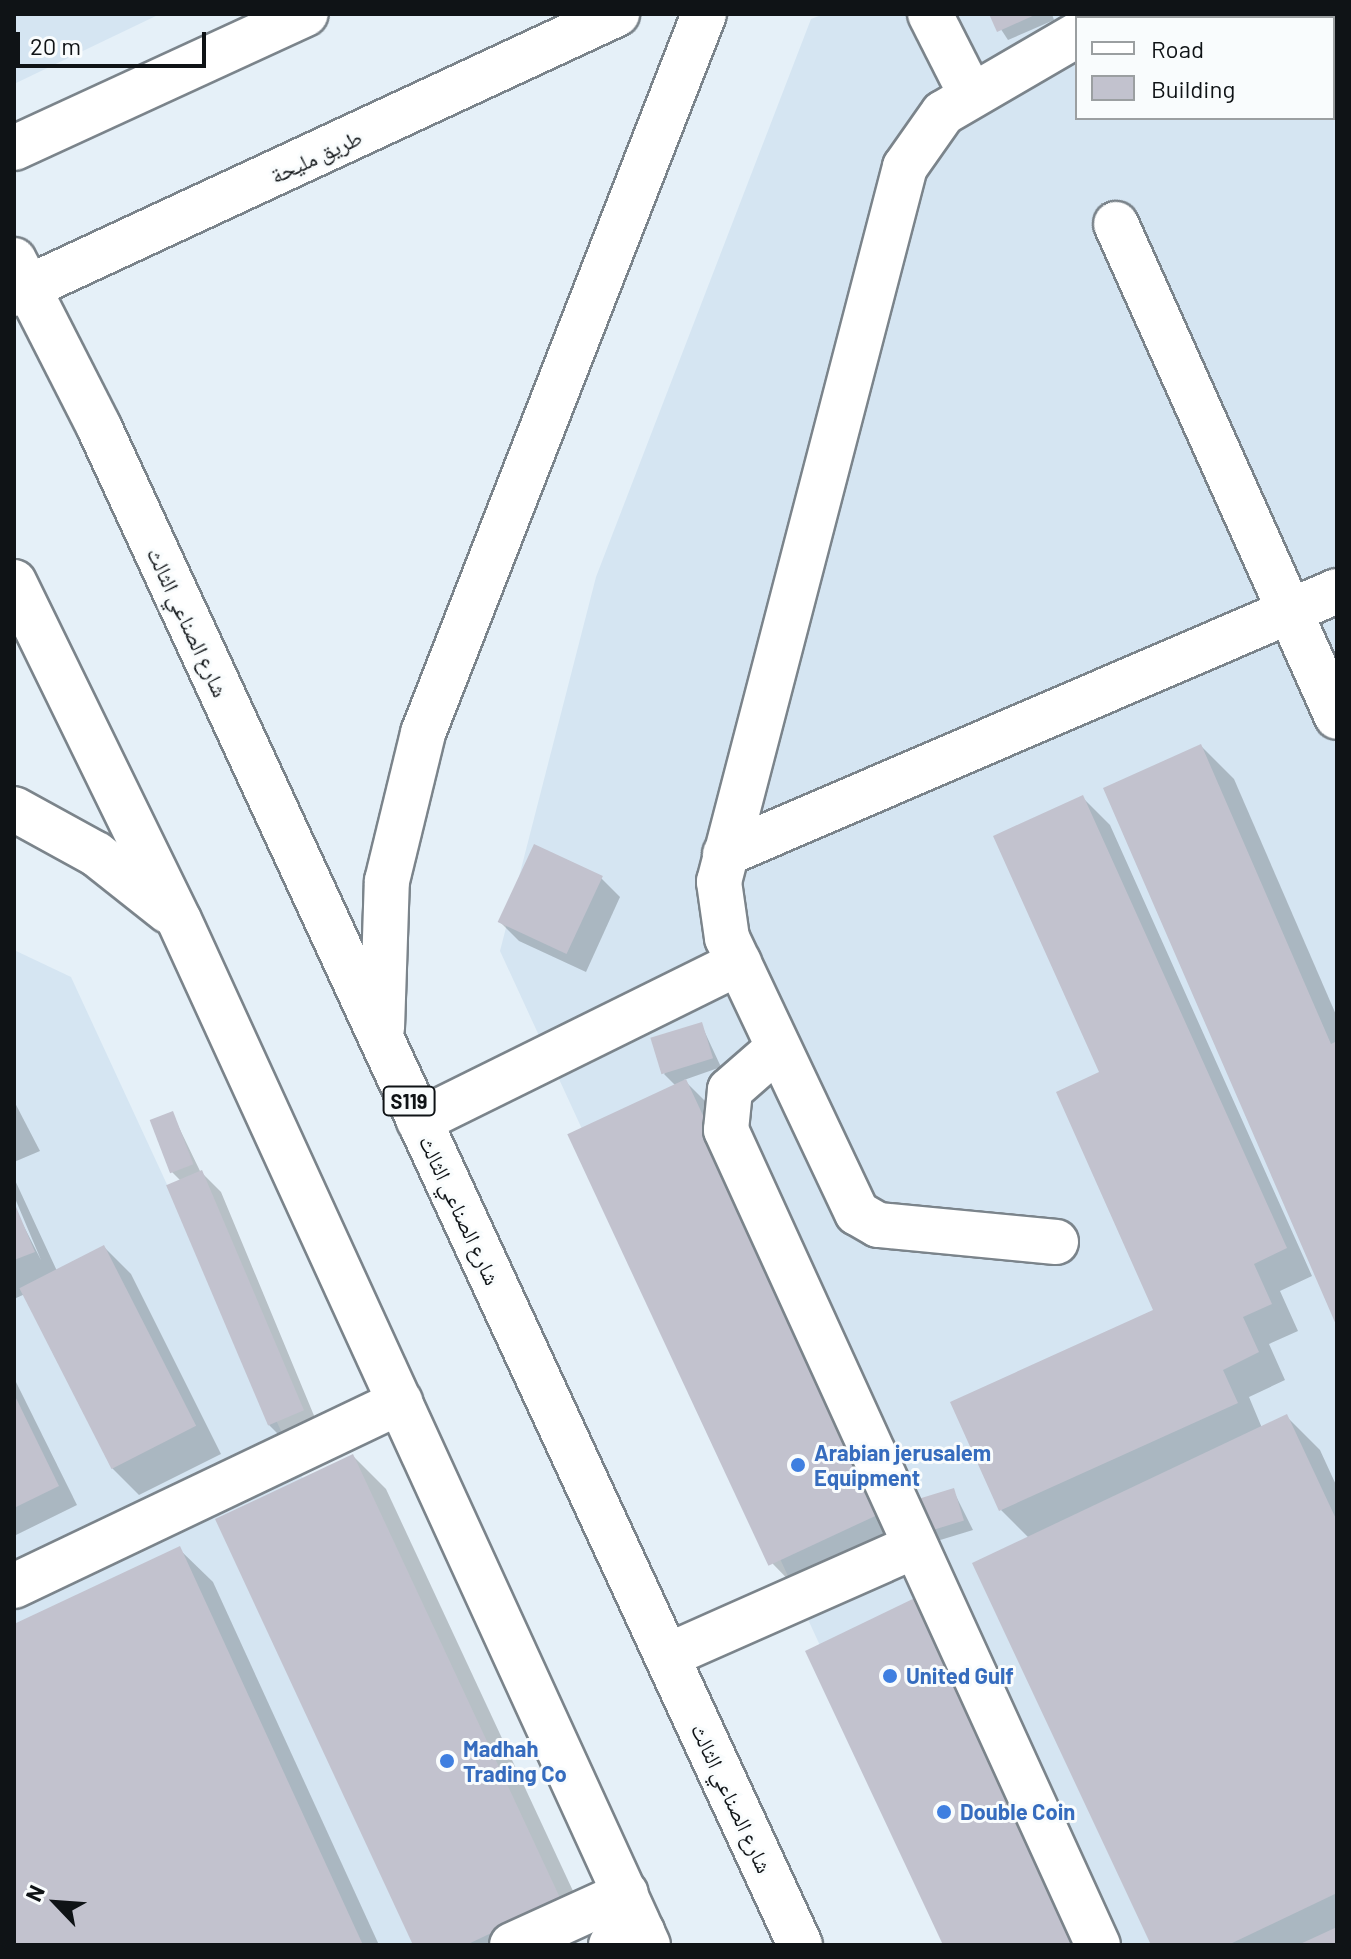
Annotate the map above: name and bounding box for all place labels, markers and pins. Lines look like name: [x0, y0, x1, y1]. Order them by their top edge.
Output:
place label: Arabian jerusalem Equipment: [814, 1439, 991, 1490]
marker: Arabian jerusalem Equipment: [789, 1456, 807, 1474]
place label: United Gulf: [906, 1663, 1014, 1689]
marker: United Gulf: [881, 1667, 899, 1685]
place label: Madhah Trading Co: [463, 1735, 567, 1786]
marker: Madhah Trading Co: [438, 1752, 456, 1770]
place label: Double Coin: [960, 1799, 1075, 1825]
marker: Double Coin: [935, 1803, 953, 1821]

